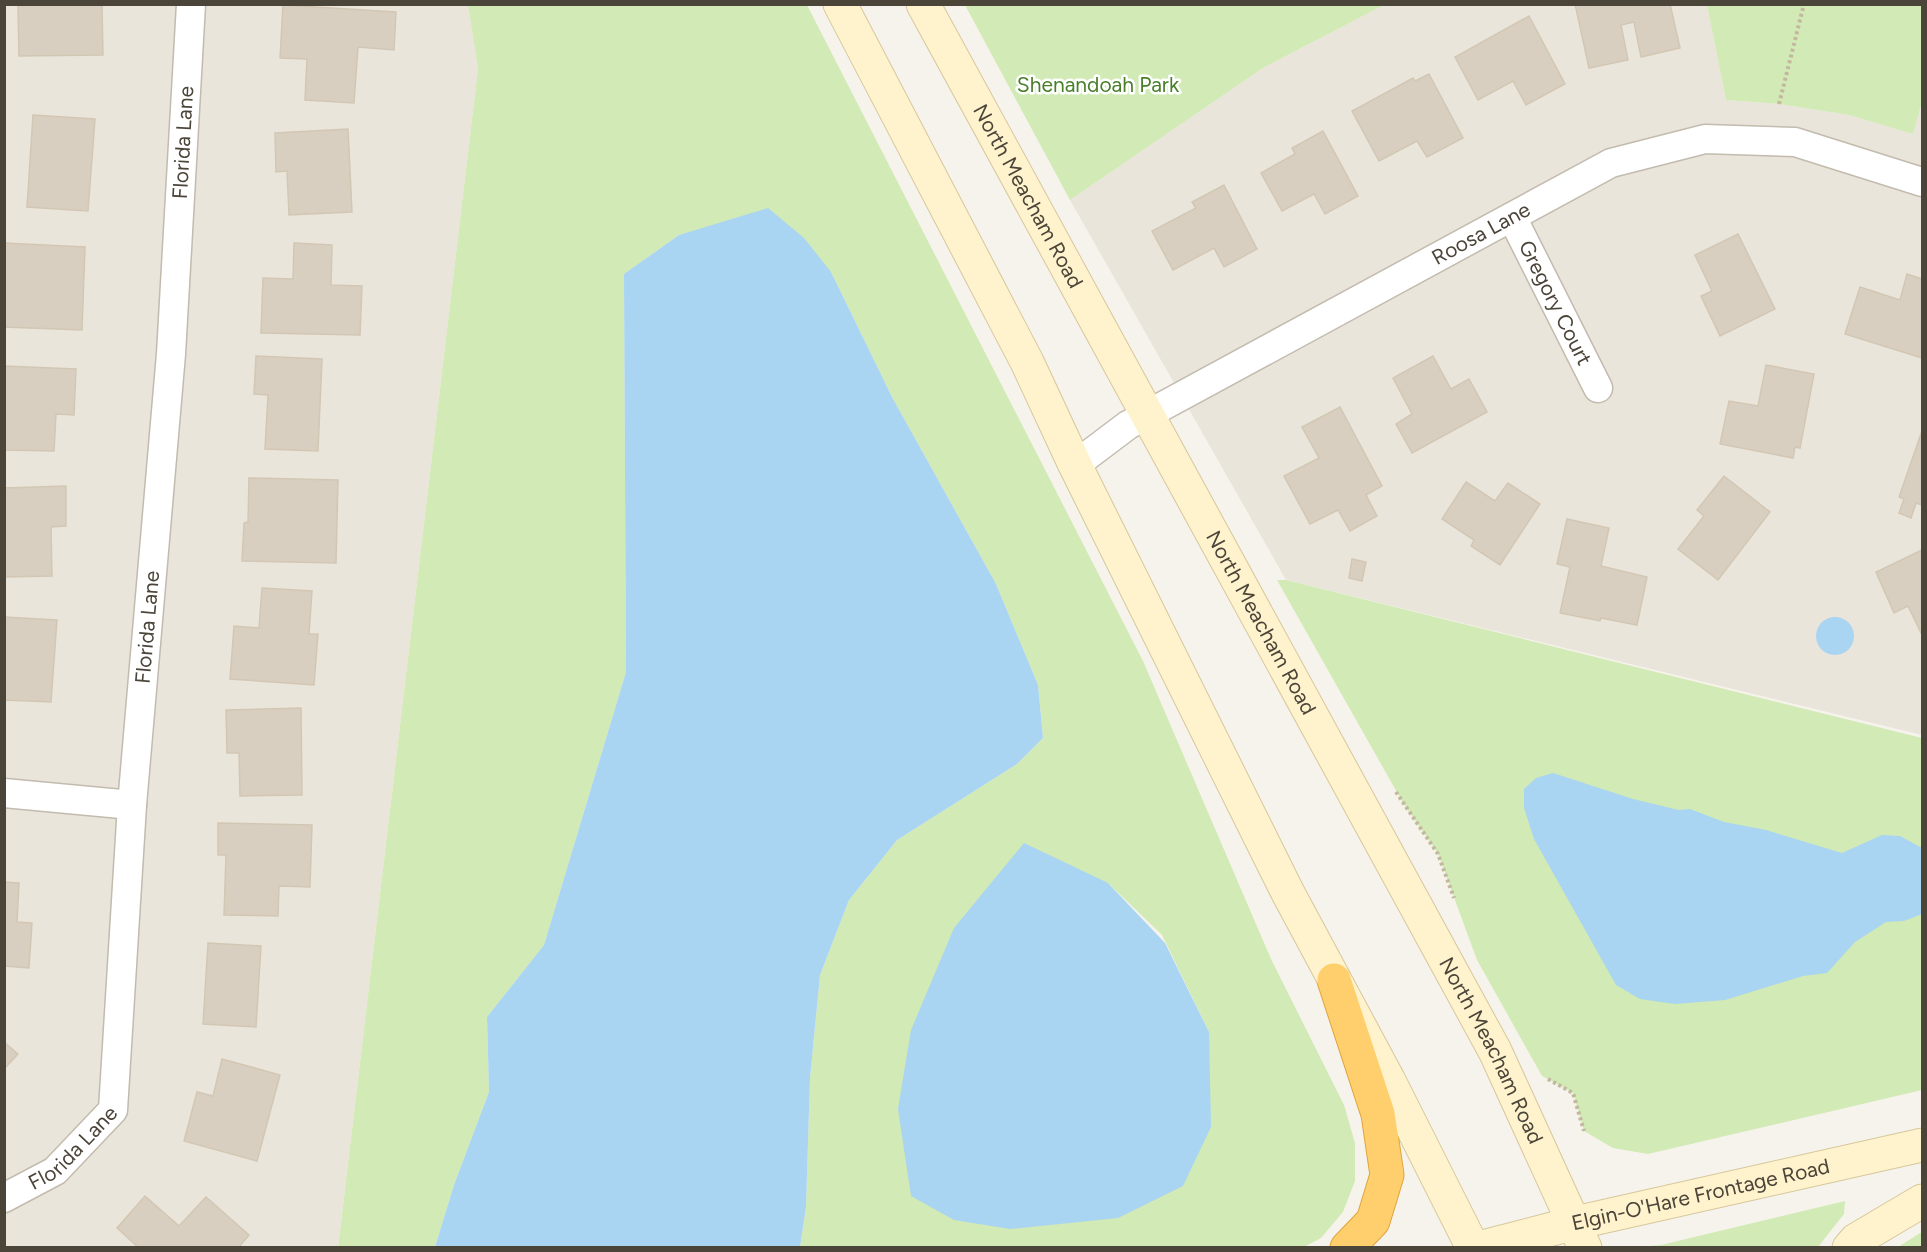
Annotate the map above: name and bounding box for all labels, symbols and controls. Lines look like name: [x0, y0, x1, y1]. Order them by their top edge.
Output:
park label: Shenandoah Park: [1017, 72, 1180, 97]
street label: Florida Lane: [167, 85, 198, 200]
street label: North Meacham Road: [968, 100, 1089, 292]
street label: Roosa Lane: [1427, 196, 1534, 270]
street label: Gregory Court: [1514, 236, 1597, 369]
street label: North Meacham Road: [1201, 526, 1322, 719]
street label: Florida Lane: [130, 570, 164, 685]
street label: North Meacham Road: [1434, 953, 1549, 1148]
street label: Florida Lane: [24, 1101, 122, 1195]
street label: Elgin-O'Hare Frontage Road: [1569, 1153, 1832, 1235]

